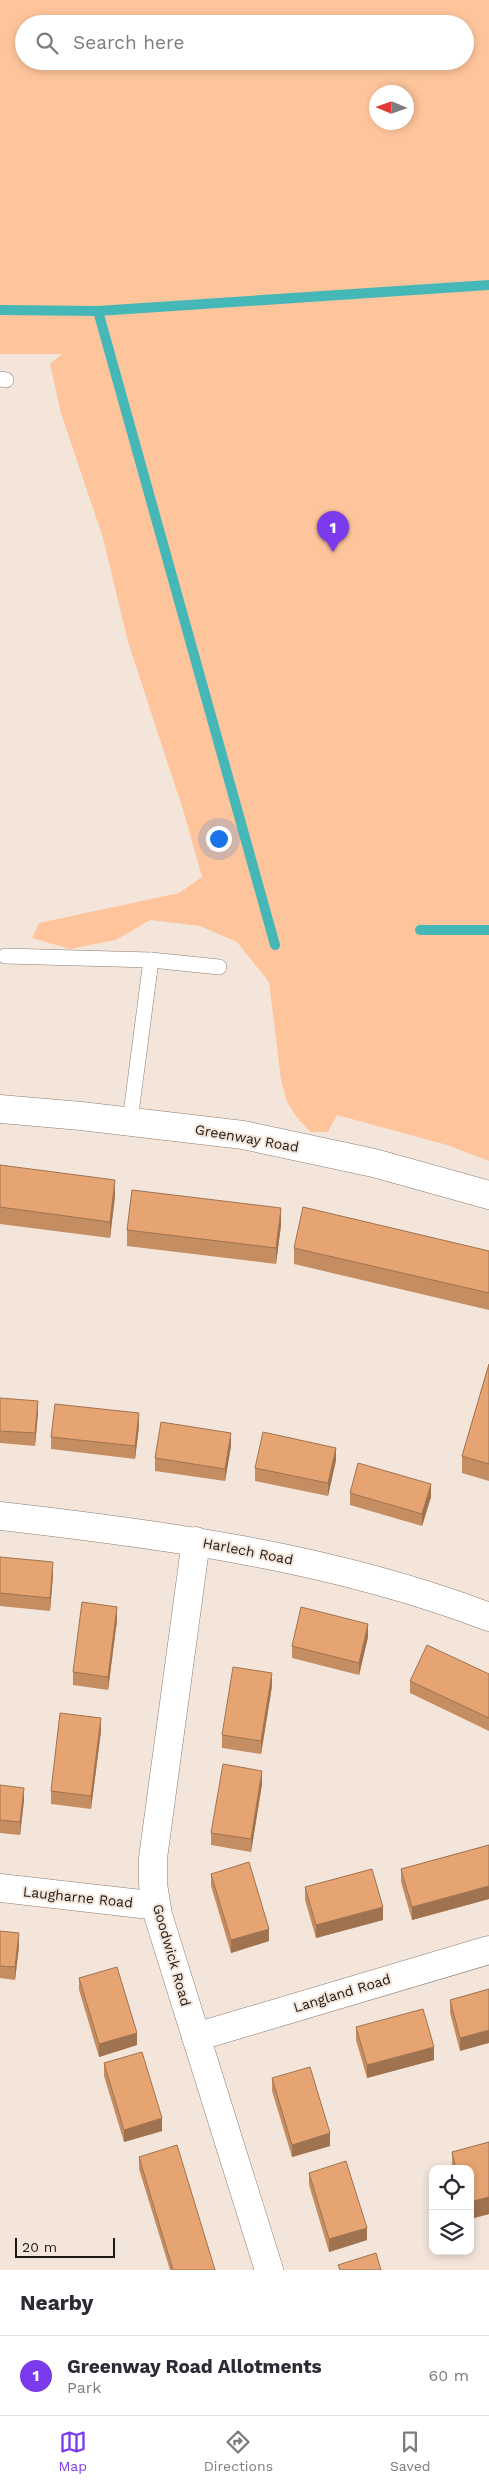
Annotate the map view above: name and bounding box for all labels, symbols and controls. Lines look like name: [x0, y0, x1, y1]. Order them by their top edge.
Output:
search box: [15, 15, 474, 70]
icon: search: [33, 29, 61, 57]
text: Search here: [73, 31, 184, 54]
north arrow: [369, 85, 414, 130]
pin: 1: [317, 511, 349, 552]
your location: [206, 826, 232, 852]
street label: Greenway Road: [194, 1121, 300, 1155]
street label: Harlech Road: [201, 1534, 295, 1568]
street label: Laugharne Road: [22, 1883, 134, 1911]
street label: Goodwick Road: [150, 1902, 194, 2008]
street label: Langland Road: [291, 1971, 393, 2015]
map controls: [429, 2165, 474, 2255]
button: locate: [429, 2165, 474, 2210]
button: layers: [429, 2210, 474, 2255]
scale bar: [15, 2235, 115, 2258]
text: 20 m: [22, 2239, 57, 2255]
text: Nearby: [20, 2290, 93, 2315]
text: Greenway Road Allotments: [67, 2355, 322, 2378]
text: 1: [33, 2366, 39, 2385]
text: 60 m: [429, 2366, 469, 2385]
text: Park: [67, 2378, 101, 2397]
tab: Map: [58, 2428, 87, 2474]
tab: Directions: [204, 2428, 273, 2474]
tab: Saved: [390, 2428, 431, 2474]

